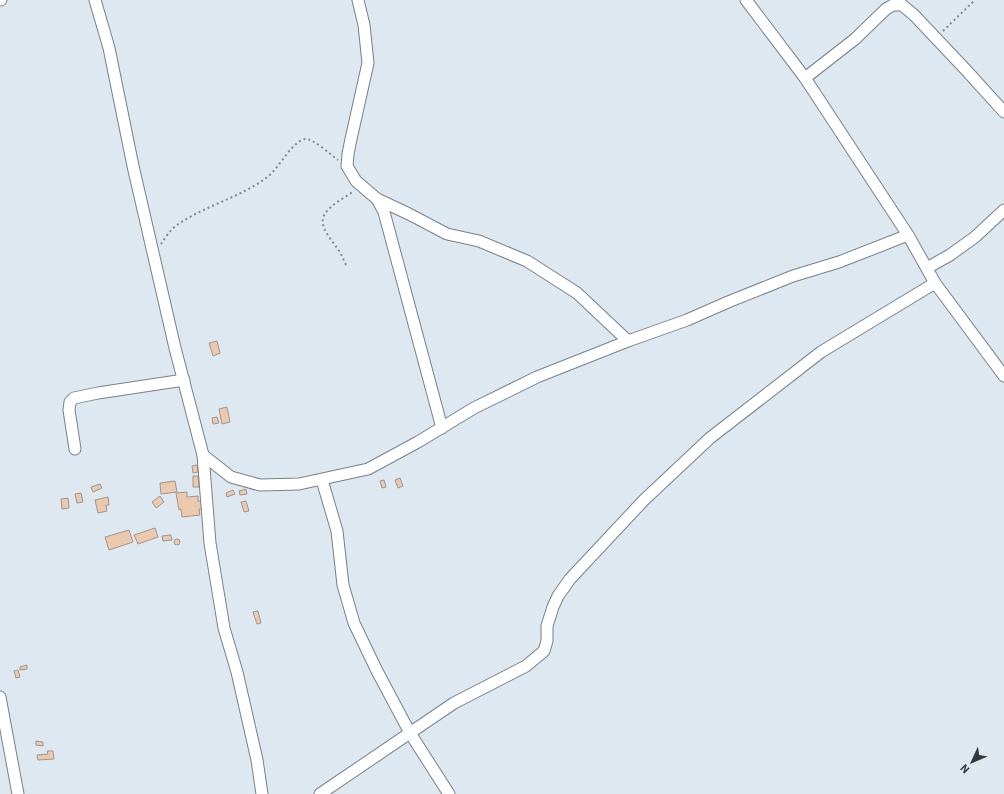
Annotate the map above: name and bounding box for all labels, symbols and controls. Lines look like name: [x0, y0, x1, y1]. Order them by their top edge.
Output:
north arrow: [952, 742, 992, 782]
text: N: [957, 762, 972, 776]

